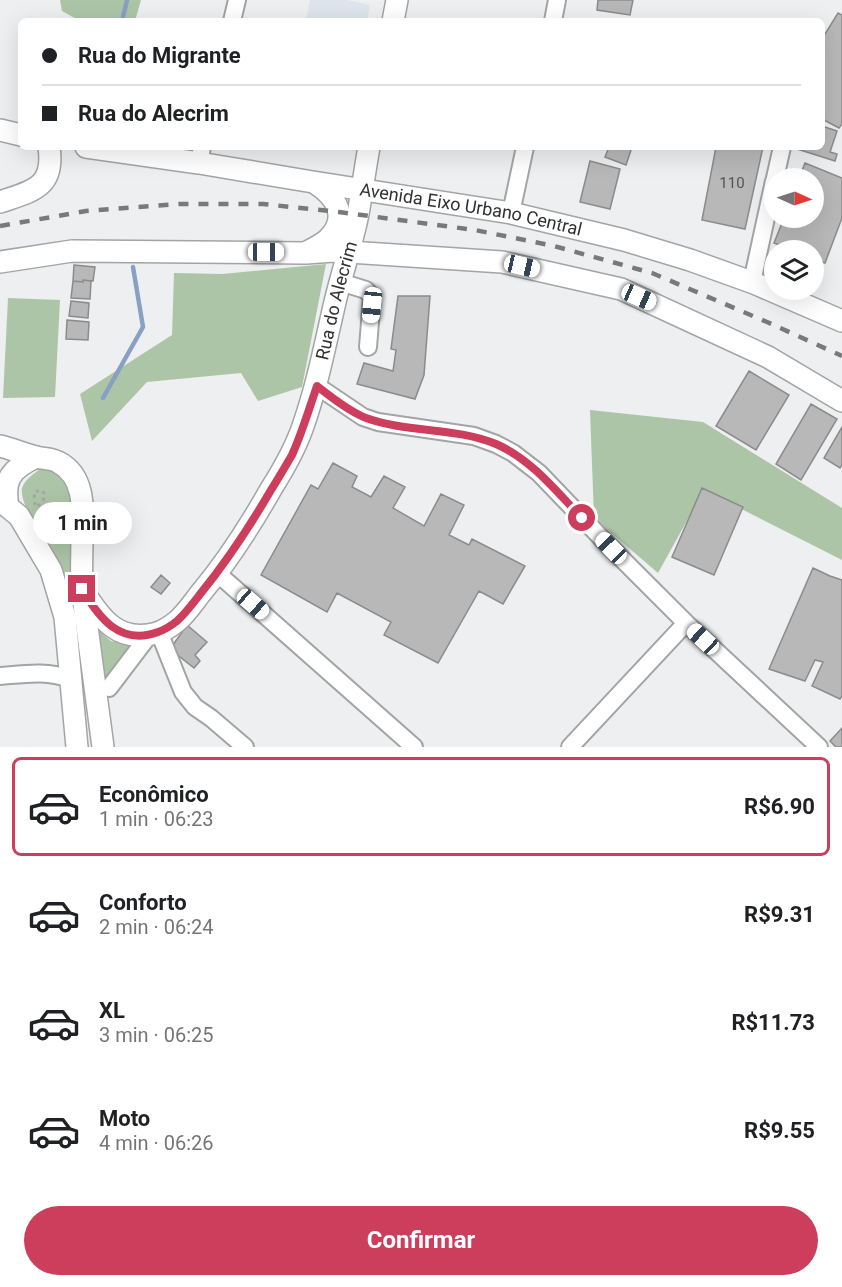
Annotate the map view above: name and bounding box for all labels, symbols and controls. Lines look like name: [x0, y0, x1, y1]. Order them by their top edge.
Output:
text: Rua do Migrante: [78, 43, 241, 68]
text: Rua do Alecrim: [78, 101, 229, 126]
north arrow: [764, 168, 824, 228]
map controls: [764, 168, 824, 300]
house number: 110: [719, 174, 745, 192]
street label: Avenida Eixo Urbano Central: [358, 178, 584, 240]
street label: Rua do Alecrim: [311, 239, 361, 362]
button: layers: [764, 240, 824, 300]
car: [248, 243, 284, 261]
car: [502, 253, 542, 279]
car: [619, 281, 659, 313]
car: [361, 286, 383, 324]
callout: 1 min: [32, 502, 132, 544]
route start: [568, 504, 595, 531]
text: 1 min: [57, 511, 108, 535]
car: [592, 529, 630, 567]
route end: [68, 575, 95, 602]
car: [234, 585, 272, 623]
car: [684, 620, 722, 658]
icon: car: [27, 780, 81, 834]
text: Econômico: [99, 782, 209, 807]
text: R$6.90: [744, 794, 815, 819]
text: 1 min · 06:23: [99, 807, 214, 831]
icon: car: [27, 888, 81, 942]
text: Conforto: [99, 890, 187, 915]
text: R$9.31: [744, 902, 815, 927]
text: 2 min · 06:24: [99, 915, 214, 939]
icon: car: [27, 996, 81, 1050]
text: XL: [99, 998, 125, 1023]
text: R$11.73: [731, 1010, 815, 1035]
text: 3 min · 06:25: [99, 1023, 214, 1047]
icon: car: [27, 1104, 81, 1158]
text: Moto: [99, 1106, 150, 1131]
text: R$9.55: [744, 1118, 815, 1143]
text: 4 min · 06:26: [99, 1131, 214, 1155]
button: Confirmar: [24, 1206, 818, 1275]

